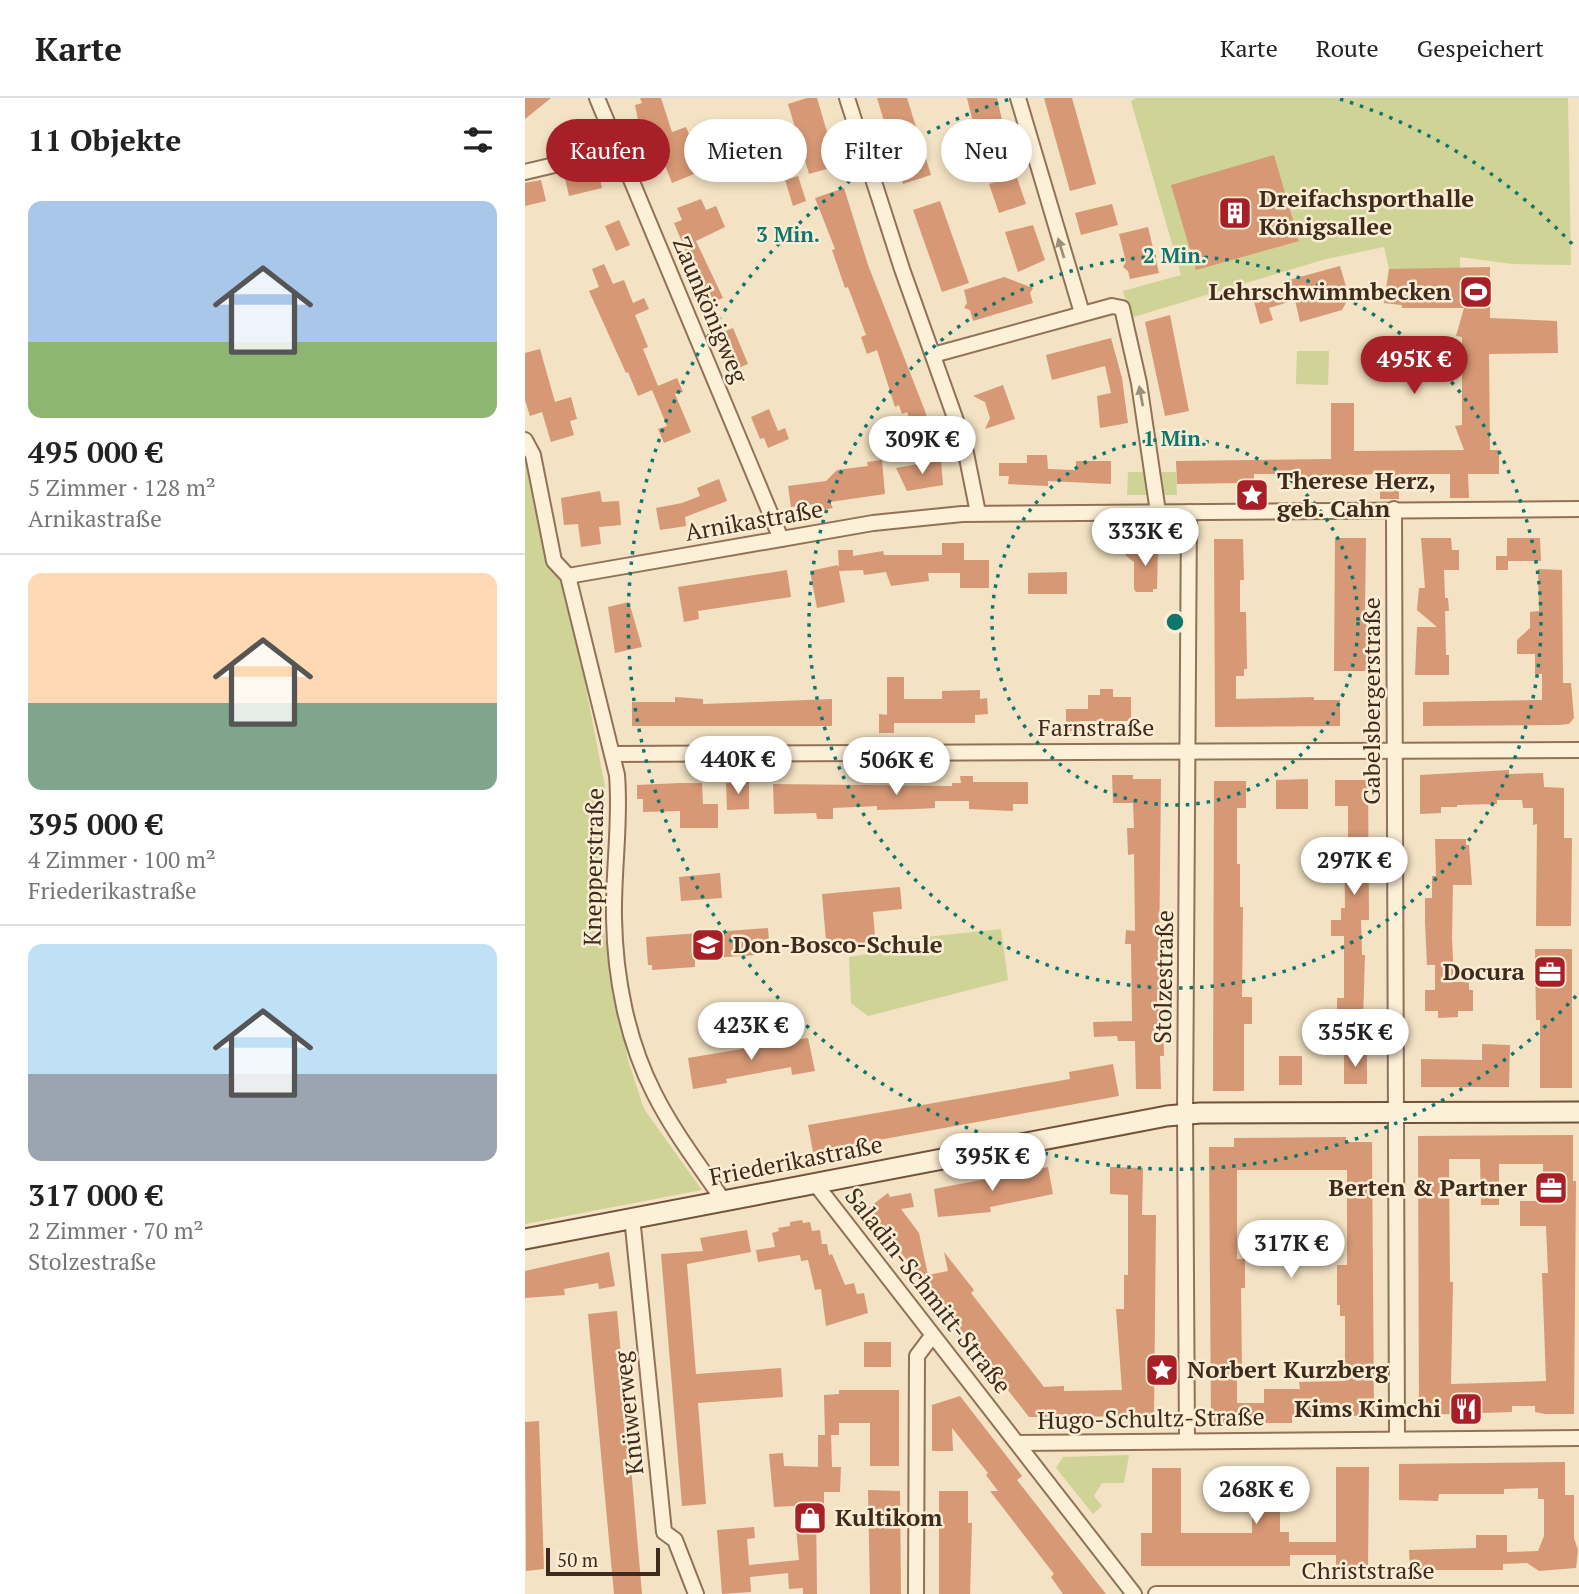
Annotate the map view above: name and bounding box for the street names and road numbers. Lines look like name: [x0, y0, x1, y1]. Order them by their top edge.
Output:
street label: Zaunkönigweg: [666, 231, 756, 388]
street label: Arnikastraße: [682, 492, 825, 548]
street label: Gabelsbergerstraße: [1355, 597, 1387, 805]
street label: Farnstraße: [1038, 711, 1154, 743]
street label: Knepperstraße: [576, 788, 610, 946]
street label: Stolzestraße: [1146, 910, 1180, 1044]
street label: Friederikastraße: [706, 1128, 885, 1193]
street label: Saladin-Schmitt-Straße: [838, 1181, 1019, 1400]
street label: Knüwerweg: [606, 1349, 650, 1477]
street label: Hugo-Schultz-Straße: [1037, 1400, 1265, 1436]
street label: Christstraße: [1301, 1554, 1435, 1586]

